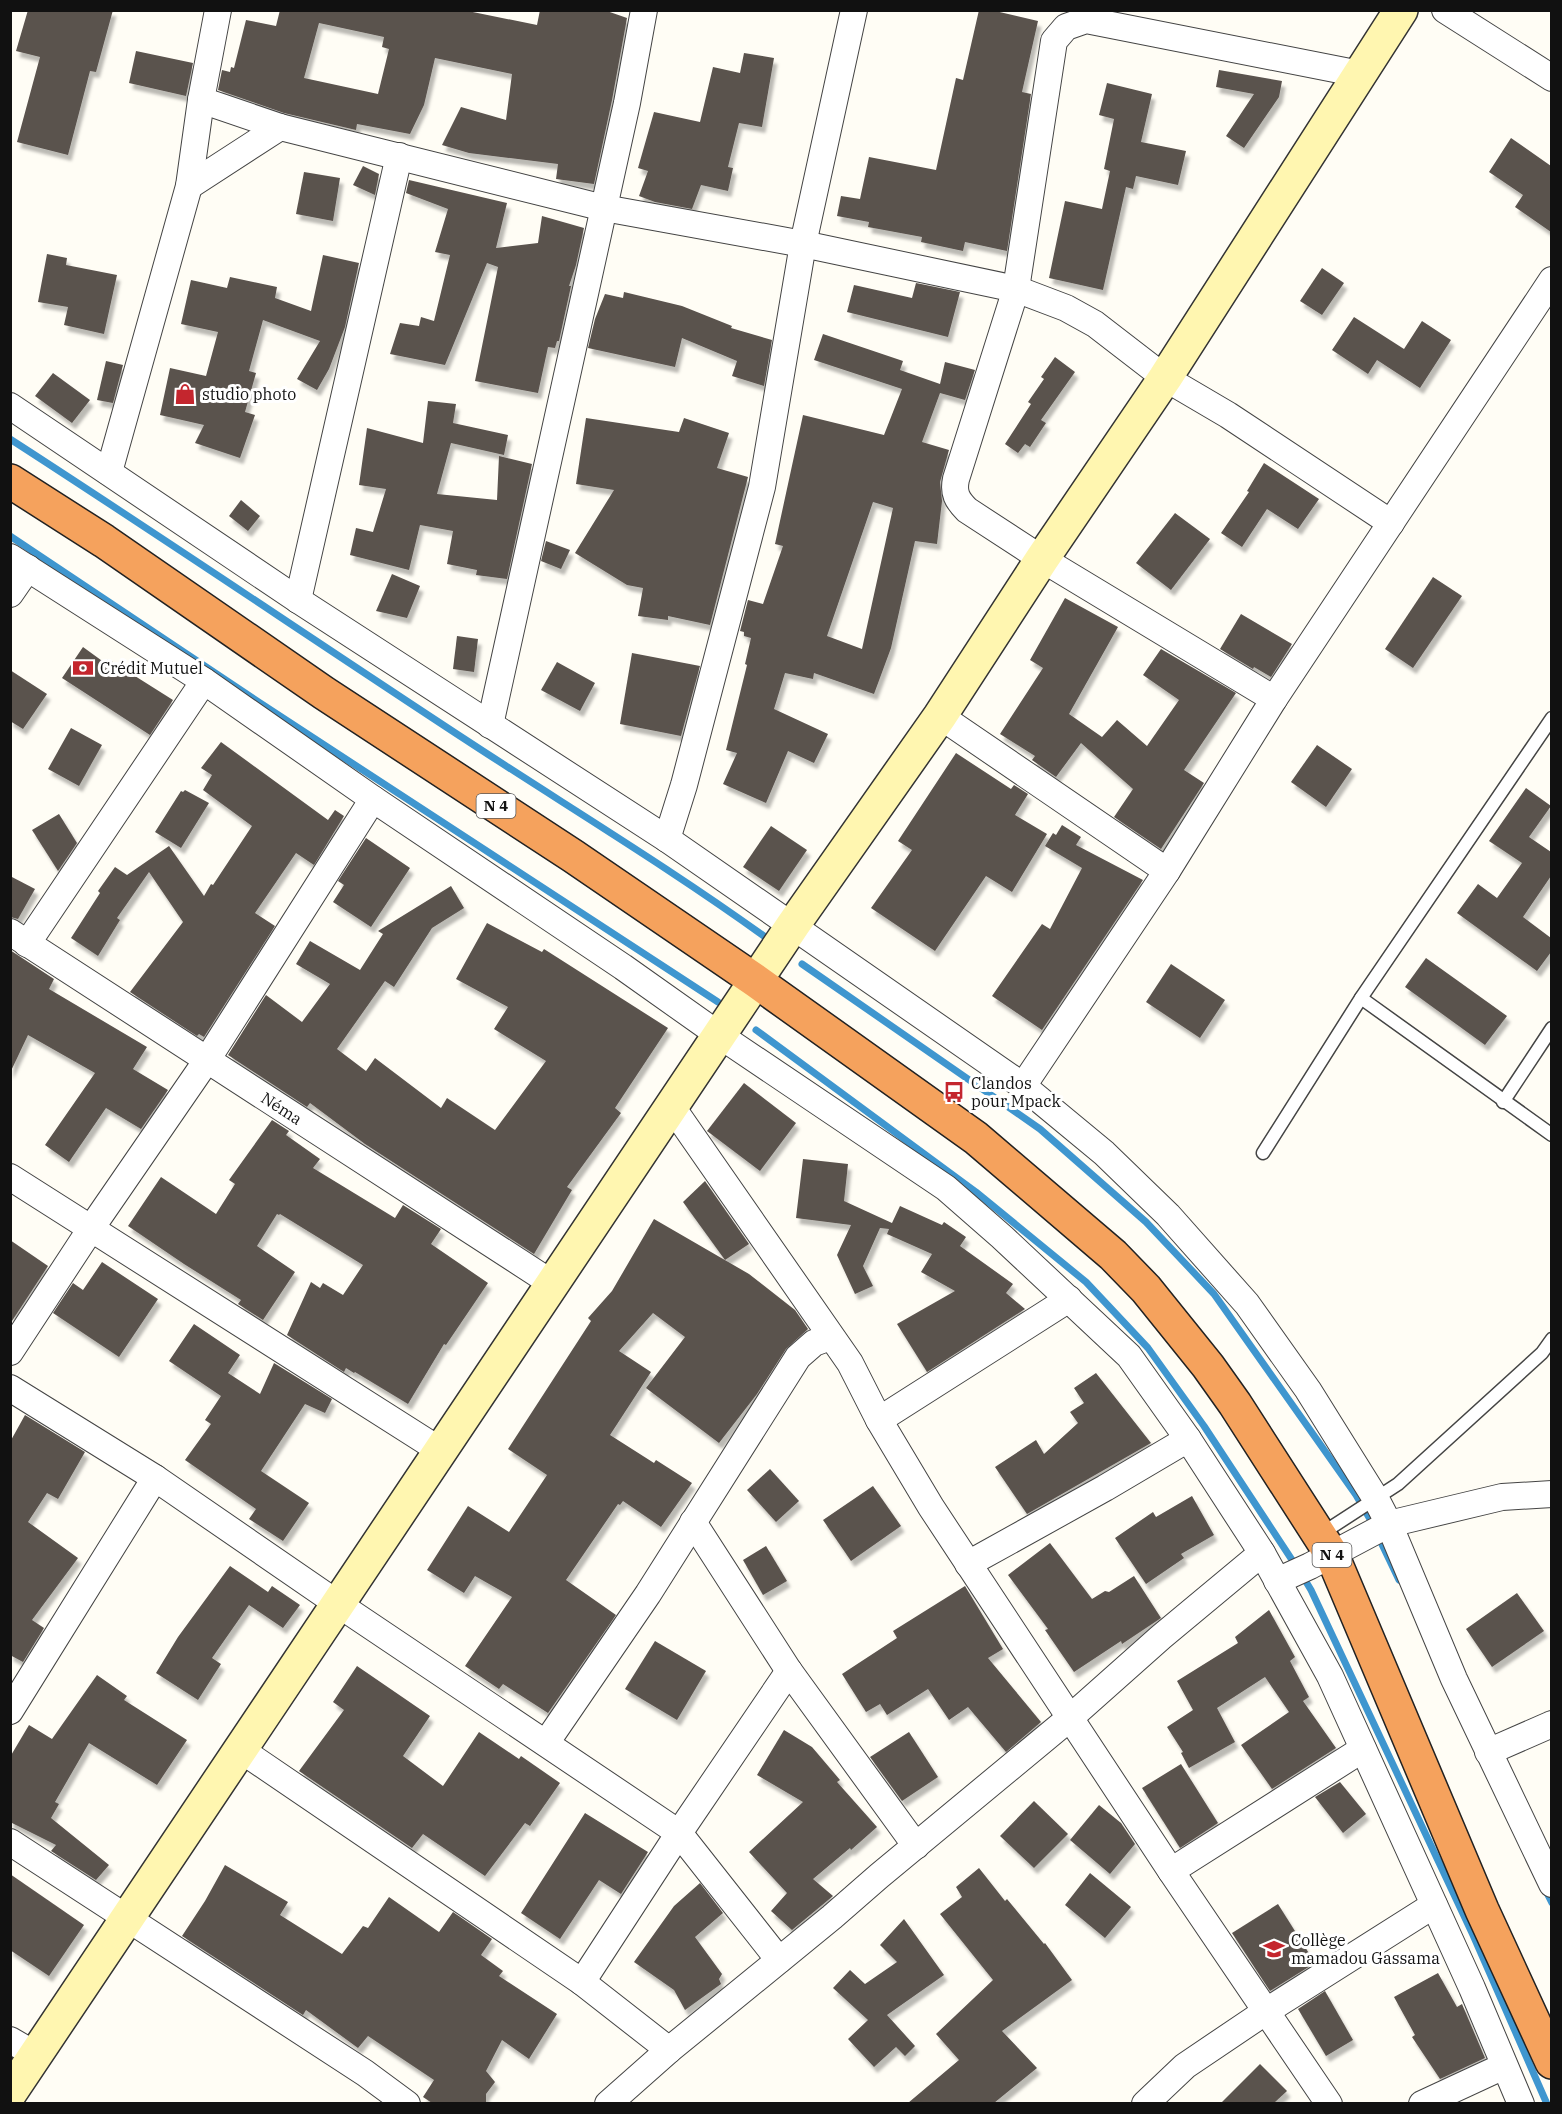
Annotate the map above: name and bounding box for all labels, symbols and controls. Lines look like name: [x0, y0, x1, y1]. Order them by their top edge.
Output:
shop icon: studio photo: [173, 382, 197, 406]
place label: studio photo: [202, 384, 296, 404]
bank icon: Crédit Mutuel: [71, 656, 95, 680]
place label: Crédit Mutuel: [100, 658, 203, 678]
road number: N 4: [476, 794, 516, 818]
place label: Clandos pour Mpack: [971, 1073, 1062, 1111]
bus stop icon: Clandos pour Mpack: [942, 1080, 966, 1104]
street label: Néma: [258, 1088, 306, 1129]
road number: N 4: [1312, 1543, 1352, 1567]
place label: Collège mamadou Gassama: [1291, 1930, 1440, 1968]
school or university icon: Collège mamadou Gassama: [1262, 1937, 1286, 1961]

